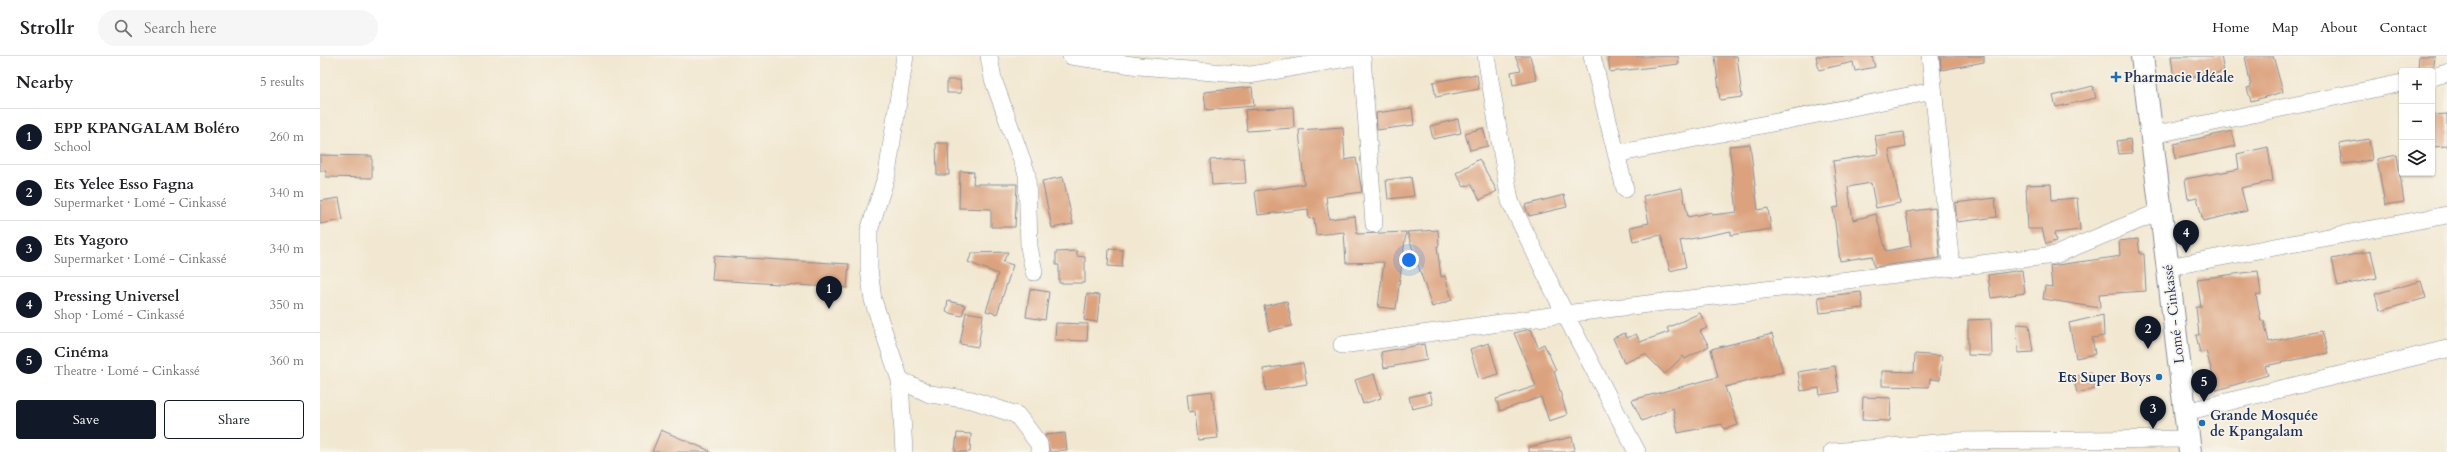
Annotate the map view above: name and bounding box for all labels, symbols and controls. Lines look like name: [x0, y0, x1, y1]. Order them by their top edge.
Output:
search box: [98, 10, 378, 46]
text: Strollr: [20, 15, 74, 41]
icon: search: [112, 17, 134, 39]
text: Search here: [144, 18, 217, 38]
text: Home: [2212, 18, 2250, 37]
text: Map: [2272, 18, 2298, 37]
text: About: [2320, 18, 2357, 37]
text: Contact: [2379, 18, 2427, 37]
place label: Pharmacie Idéale: [2124, 68, 2234, 87]
map controls: [2399, 68, 2435, 176]
button: +: [2399, 68, 2435, 104]
text: Nearby: [16, 71, 73, 94]
marker: Pharmacie Idéale: [2111, 72, 2121, 82]
text: 5 results: [260, 73, 304, 91]
button: −: [2399, 104, 2435, 140]
text: EPP KPANGALAM Boléro: [54, 118, 240, 138]
text: 1: [26, 128, 32, 146]
text: 260 m: [270, 128, 304, 146]
text: School: [54, 138, 91, 156]
button: layers: [2399, 140, 2435, 176]
text: Ets Yelee Esso Fagna: [54, 174, 194, 194]
text: 2: [26, 184, 32, 202]
text: 340 m: [270, 184, 304, 202]
text: Supermarket · Lomé - Cinkassé: [54, 194, 227, 212]
pin: 4: [2173, 220, 2199, 253]
text: Ets Yagoro: [54, 230, 128, 250]
text: 3: [26, 240, 32, 258]
text: 340 m: [270, 240, 304, 258]
text: Supermarket · Lomé - Cinkassé: [54, 250, 227, 268]
your location: [1399, 250, 1419, 270]
street label: Lomé - Cinkassé: [2158, 263, 2189, 365]
pin: 1: [816, 276, 842, 309]
text: Pressing Universel: [54, 286, 179, 306]
text: 4: [26, 296, 32, 314]
text: 350 m: [270, 296, 304, 314]
text: Shop · Lomé - Cinkassé: [54, 306, 185, 324]
pin: 2: [2135, 316, 2161, 349]
text: Cinéma: [54, 342, 109, 362]
text: 5: [26, 352, 32, 370]
text: 360 m: [270, 352, 304, 370]
text: Theatre · Lomé - Cinkassé: [54, 362, 200, 380]
place label: Ets Super Boys: [2058, 368, 2151, 387]
pin: 5: [2191, 369, 2217, 402]
marker: Ets Super Boys: [2154, 372, 2164, 382]
pin: 3: [2140, 396, 2166, 429]
button: Save: [16, 400, 156, 439]
button: Share: [164, 400, 304, 439]
place label: Grande Mosquée de Kpangalam: [2210, 406, 2318, 441]
marker: Grande Mosquée de Kpangalam: [2197, 418, 2207, 428]

